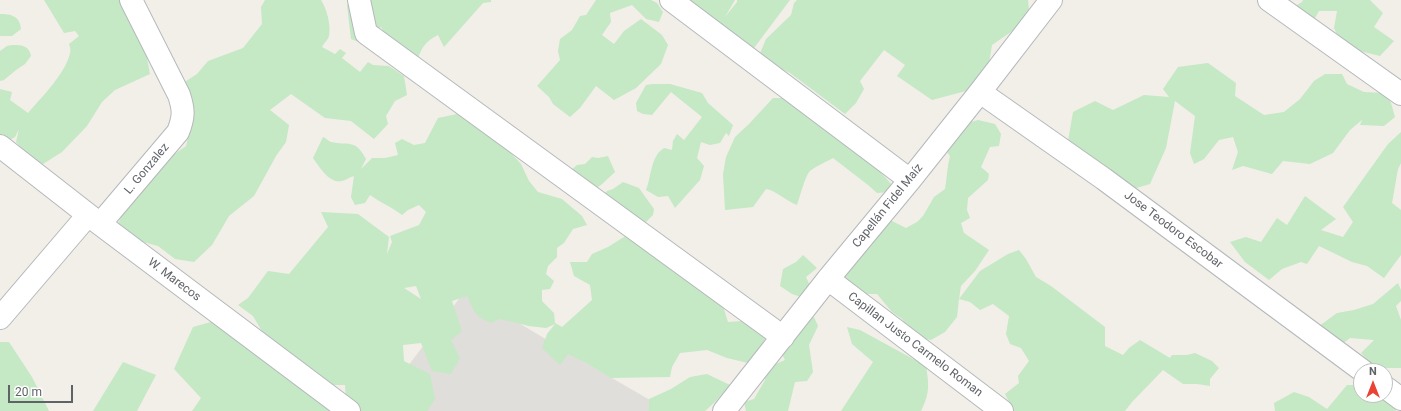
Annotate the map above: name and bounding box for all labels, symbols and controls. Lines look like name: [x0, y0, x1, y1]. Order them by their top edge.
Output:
street label: L. Gonzalez: [122, 141, 172, 197]
street label: Capellán Fidel Maíz: [850, 161, 926, 251]
street label: Jose Teodoro Escobar: [1121, 188, 1225, 272]
street label: W. Marecos: [145, 255, 203, 305]
street label: Capillan Justo Carmelo Roman: [845, 290, 985, 400]
north arrow: [1353, 363, 1393, 403]
text: N: [1369, 365, 1377, 378]
scale bar: [10, 377, 75, 403]
text: 20 m: [15, 385, 42, 399]

